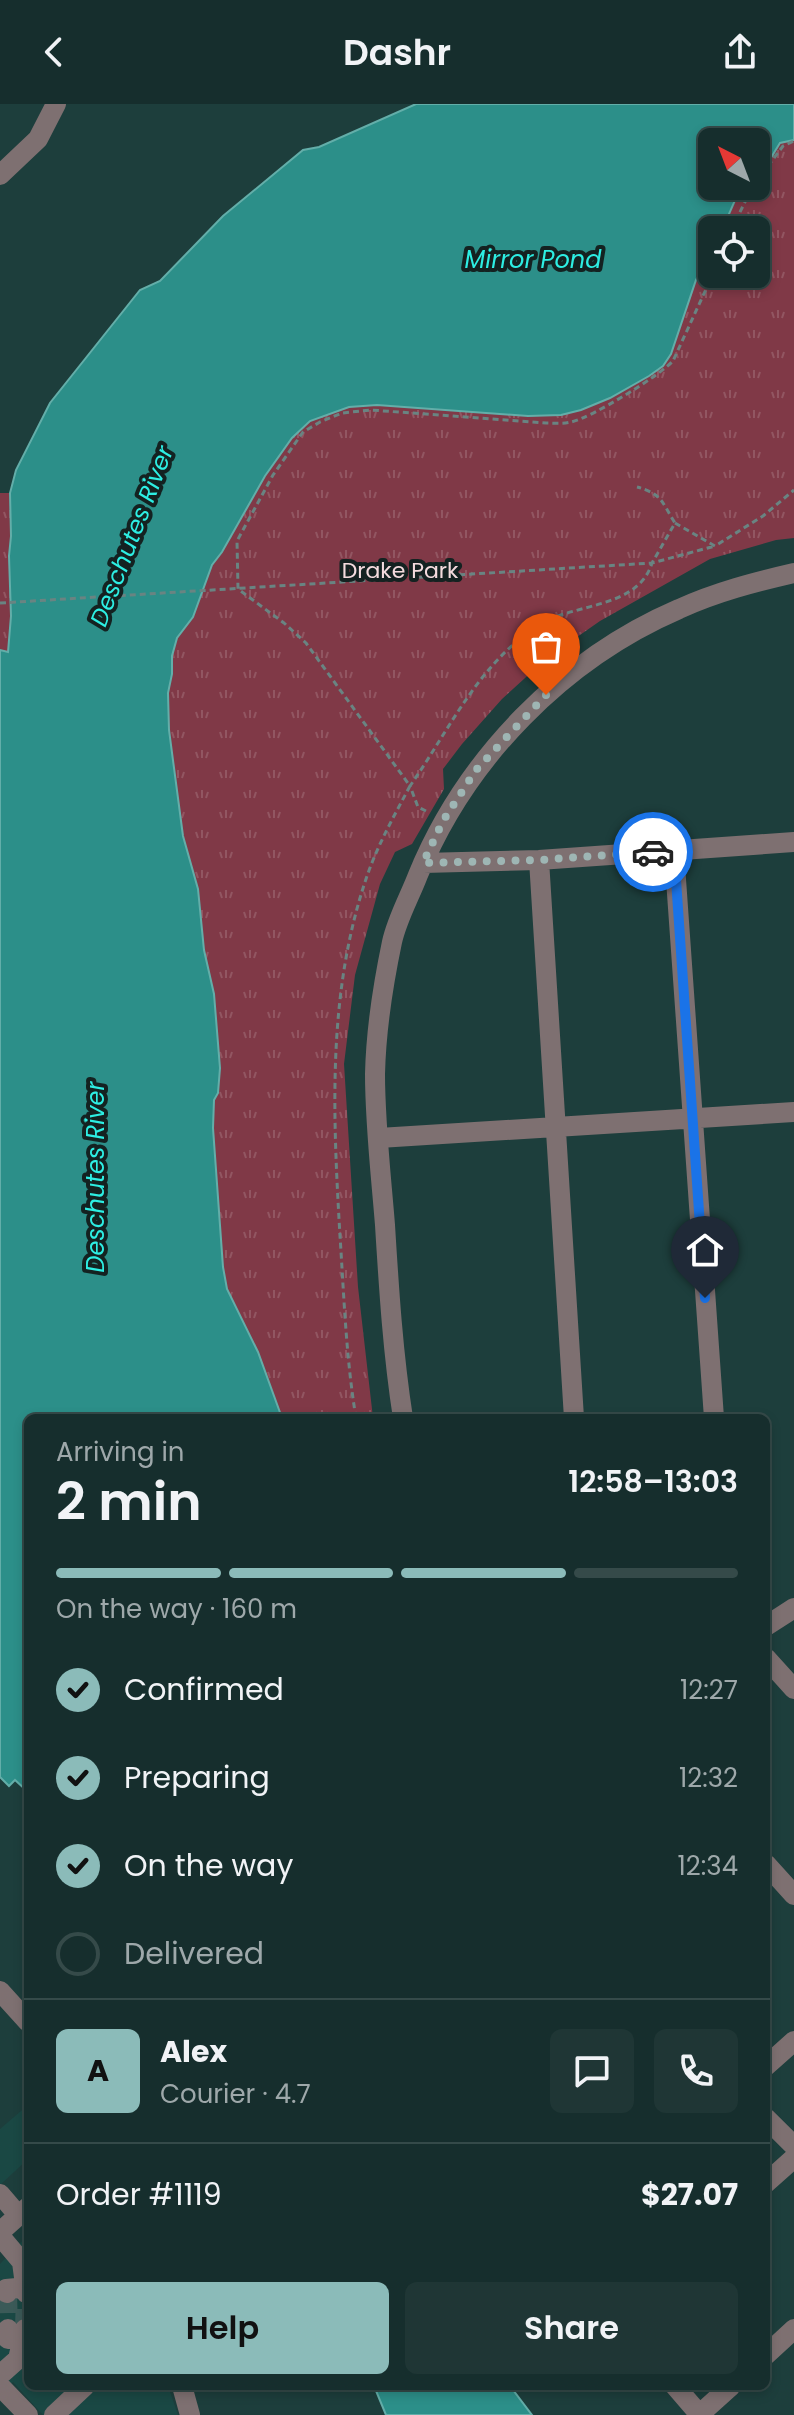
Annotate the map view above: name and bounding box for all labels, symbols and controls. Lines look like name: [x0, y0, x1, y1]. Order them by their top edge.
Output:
text: Dashr: [343, 27, 451, 78]
icon: back: [32, 30, 76, 74]
icon: share: [718, 30, 762, 74]
north arrow: [698, 128, 770, 200]
map controls: [698, 128, 770, 288]
button: locate: [698, 216, 770, 288]
water label: Mirror Pond: [465, 243, 602, 276]
water label: Deschutes River: [82, 440, 181, 631]
park label: Drake Park: [342, 555, 459, 586]
pin: [512, 613, 580, 695]
icon: bag: [524, 625, 568, 669]
courier: [613, 812, 693, 892]
icon: car: [631, 830, 675, 874]
water label: Deschutes River: [79, 1081, 112, 1272]
pin: [671, 1216, 739, 1298]
icon: home: [683, 1228, 727, 1272]
text: Arriving in: [56, 1434, 185, 1470]
text: 12:58–13:03: [568, 1460, 738, 1503]
text: 2 min: [56, 1465, 202, 1538]
text: On the way · 160 m: [56, 1591, 297, 1627]
icon: check: [56, 1668, 100, 1712]
text: Confirmed: [124, 1668, 284, 1711]
text: 12:27: [680, 1672, 738, 1708]
icon: check: [56, 1756, 100, 1800]
text: Preparing: [124, 1756, 270, 1799]
text: 12:32: [679, 1760, 738, 1796]
icon: check: [56, 1844, 100, 1888]
text: On the way: [124, 1844, 293, 1887]
text: 12:34: [678, 1848, 738, 1884]
text: Delivered: [124, 1932, 264, 1975]
button: chat: [550, 2029, 634, 2113]
button: phone: [654, 2029, 738, 2113]
text: Alex: [160, 2030, 227, 2073]
text: A: [87, 2049, 109, 2092]
text: Courier · 4.7: [160, 2076, 311, 2112]
text: Order #1119: [56, 2173, 222, 2216]
text: $27.07: [641, 2173, 738, 2216]
button: Help: [56, 2282, 389, 2374]
button: Share: [405, 2282, 738, 2374]

